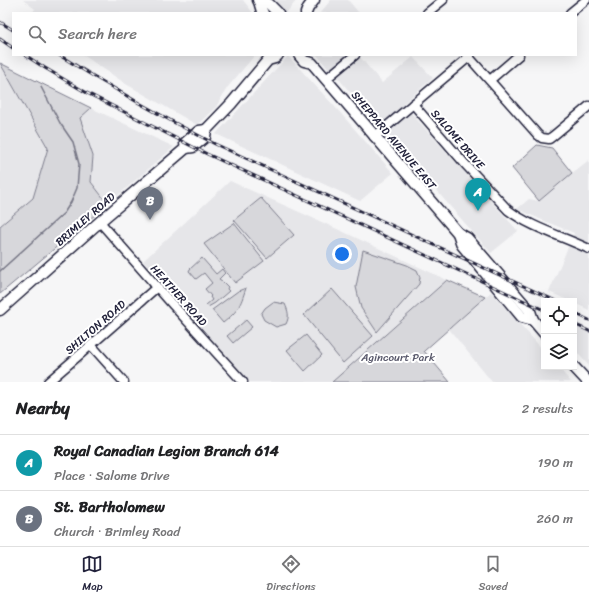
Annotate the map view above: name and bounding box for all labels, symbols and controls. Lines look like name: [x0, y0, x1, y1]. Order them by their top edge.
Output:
search box: [12, 12, 577, 56]
text: Search here: [58, 21, 137, 47]
icon: search: [26, 23, 48, 45]
street label: SHEPPARD AVENUE EAST: [346, 87, 441, 195]
street label: SALOME DRIVE: [426, 105, 490, 174]
pin: A: [465, 178, 491, 211]
street label: BRIMLEY ROAD: [51, 187, 120, 251]
pin: B: [137, 187, 163, 220]
your location: [332, 244, 352, 264]
street label: HEATHER ROAD: [146, 260, 212, 331]
street label: SHILTON ROAD: [61, 295, 130, 359]
map controls: [541, 298, 577, 370]
button: locate: [541, 298, 577, 334]
button: layers: [541, 334, 577, 370]
park label: Agincourt Park: [360, 348, 435, 367]
text: Nearby: [16, 393, 70, 423]
text: 2 results: [522, 397, 573, 420]
text: Royal Canadian Legion Branch 614: [54, 438, 279, 464]
text: A: [25, 451, 33, 474]
text: 190 m: [538, 451, 573, 474]
text: Place · Salome Drive: [54, 464, 170, 487]
text: St. Bartholomew: [54, 494, 165, 520]
text: B: [25, 507, 33, 530]
text: 260 m: [537, 507, 573, 530]
text: Church · Brimley Road: [54, 520, 180, 543]
tab: Map: [81, 553, 103, 596]
tab: Directions: [266, 553, 316, 596]
tab: Saved: [479, 553, 508, 596]

